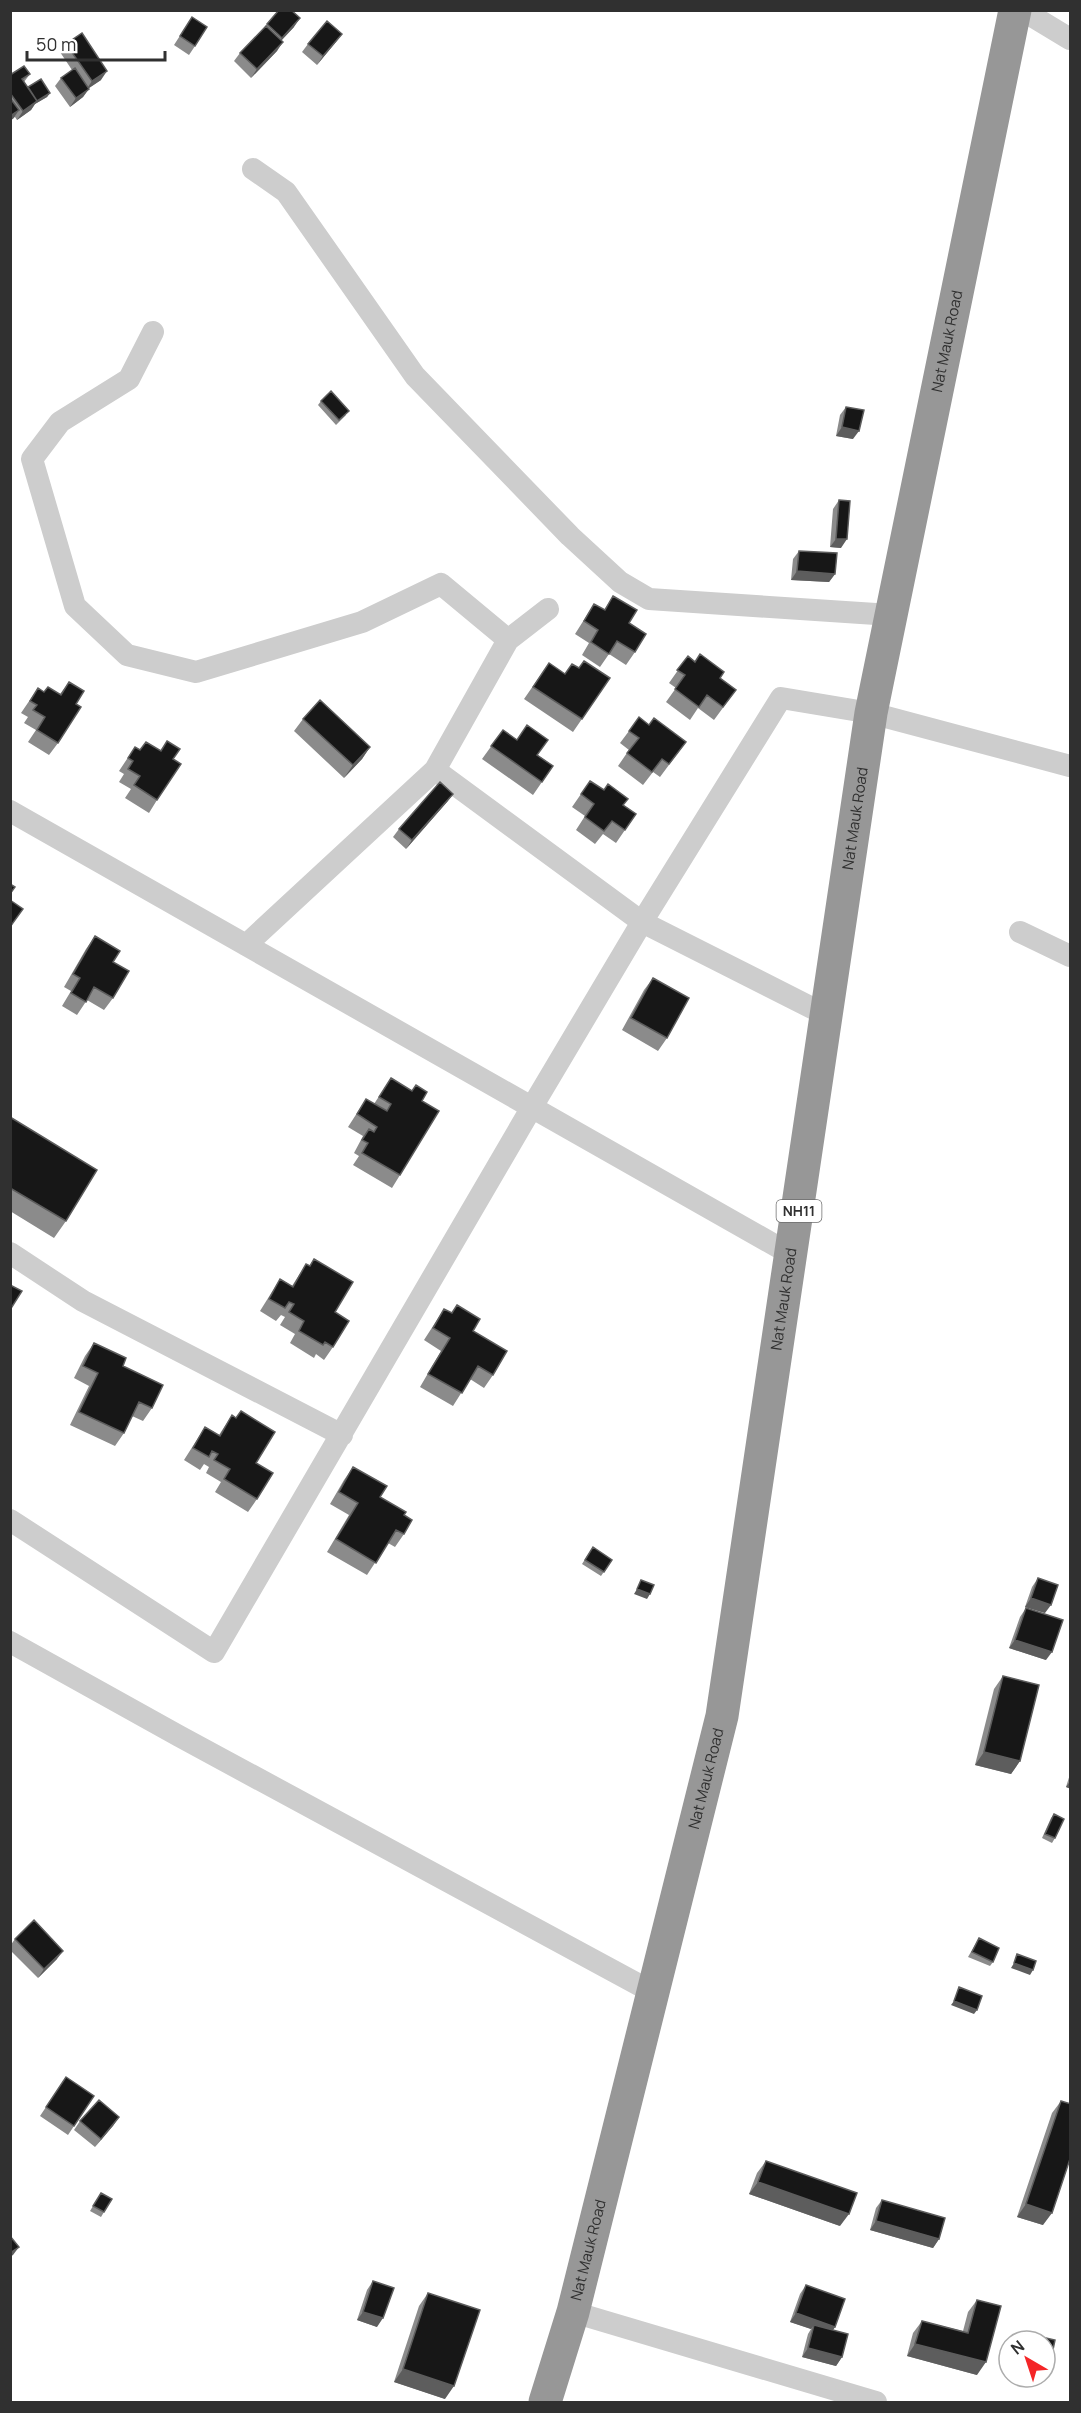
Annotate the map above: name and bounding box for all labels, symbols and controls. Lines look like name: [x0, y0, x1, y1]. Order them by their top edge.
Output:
scale bar: [27, 24, 165, 62]
text: 50 m: [36, 32, 76, 56]
street label: Nat Mauk Road: [926, 288, 967, 394]
street label: Nat Mauk Road: [837, 766, 873, 871]
road number: NH11: [776, 1200, 822, 1222]
street label: Nat Mauk Road: [765, 1246, 801, 1352]
street label: Nat Mauk Road: [683, 1726, 729, 1831]
street label: Nat Mauk Road: [565, 2197, 611, 2303]
north arrow: [997, 2329, 1057, 2389]
text: N: [1006, 2335, 1029, 2360]

